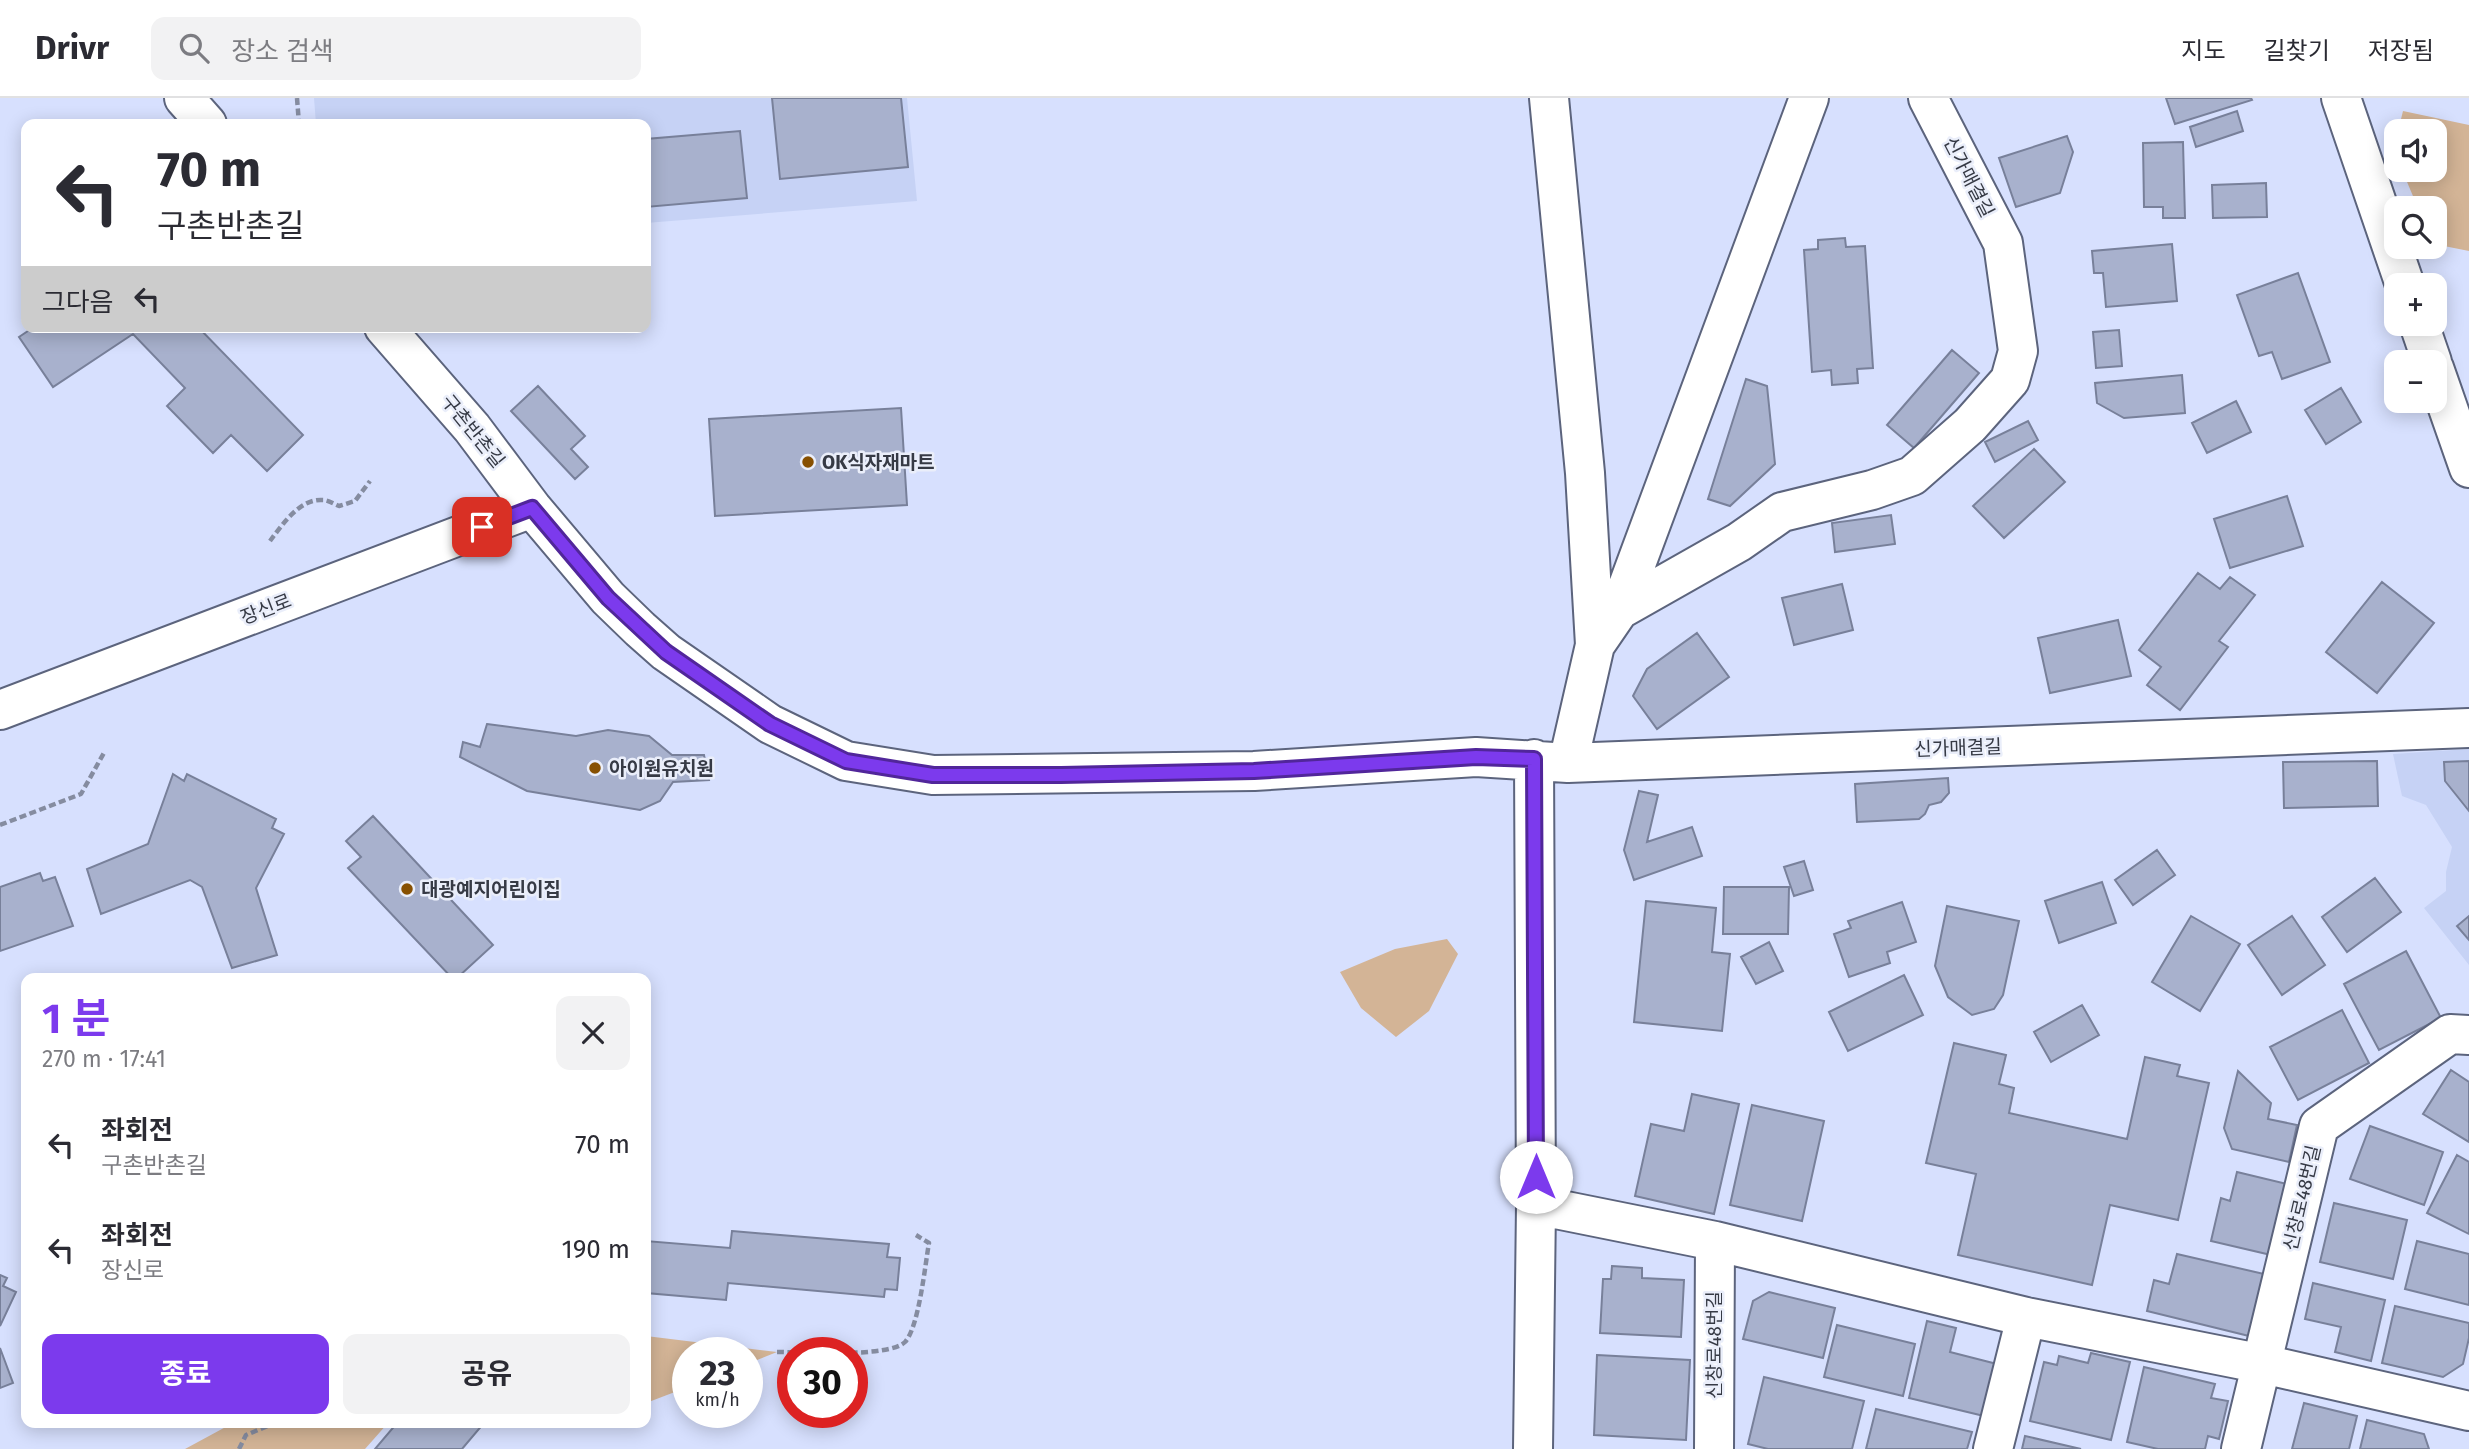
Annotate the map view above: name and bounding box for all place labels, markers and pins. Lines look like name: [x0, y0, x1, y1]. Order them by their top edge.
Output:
place label: OK식자재마트: [822, 451, 935, 474]
marker: OK식자재마트: [800, 454, 816, 470]
pin: [452, 497, 512, 557]
place label: 아이원유치원: [609, 757, 714, 780]
marker: 아이원유치원: [587, 760, 603, 776]
place label: 대광예지어린이집: [421, 878, 561, 901]
marker: 대광예지어린이집: [399, 881, 415, 897]

